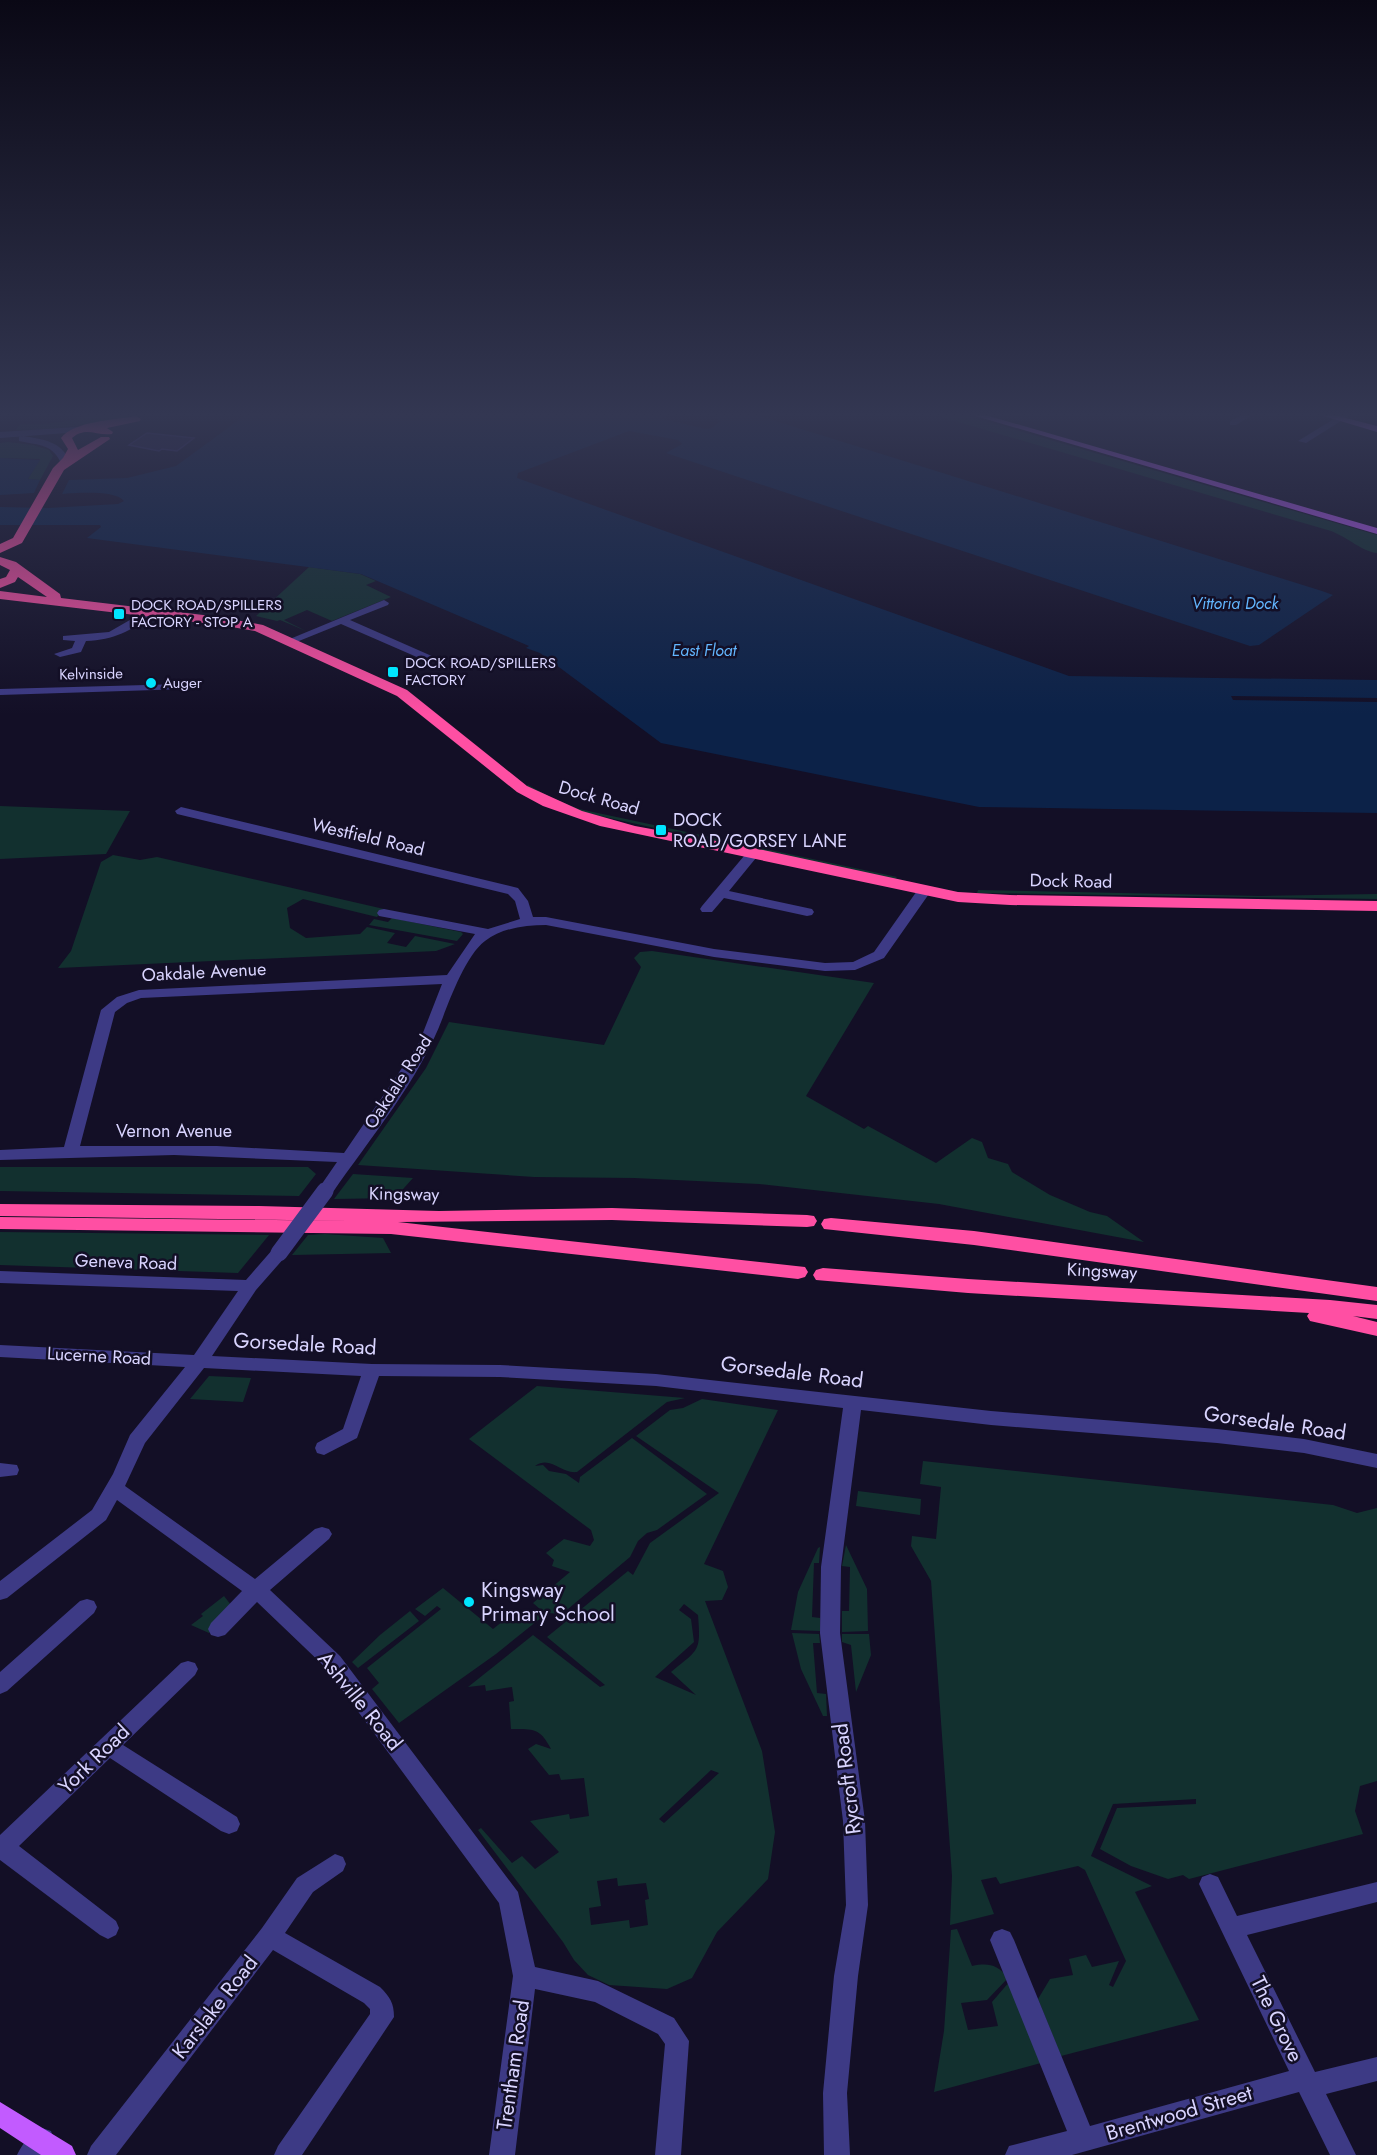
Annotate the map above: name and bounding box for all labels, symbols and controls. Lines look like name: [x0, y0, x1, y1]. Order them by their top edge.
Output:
water label: Vittoria Dock: [1192, 592, 1279, 615]
place label: DOCK ROAD/SPILLERS FACTORY - STOP A: [131, 594, 282, 633]
marker: DOCK ROAD/SPILLERS FACTORY - STOP A: [112, 607, 126, 621]
water label: East Float: [672, 639, 738, 662]
place label: DOCK ROAD/SPILLERS FACTORY: [405, 652, 556, 691]
street label: Kelvinside: [59, 662, 123, 686]
marker: DOCK ROAD/SPILLERS FACTORY: [386, 665, 400, 679]
place label: Auger: [163, 672, 203, 694]
marker: Auger: [144, 676, 158, 690]
street label: Dock Road: [556, 774, 642, 822]
place label: DOCK ROAD/GORSEY LANE: [673, 807, 847, 854]
street label: Westfield Road: [309, 811, 427, 863]
marker: DOCK ROAD/GORSEY LANE: [654, 823, 668, 837]
street label: Dock Road: [1029, 867, 1113, 895]
street label: Oakdale Avenue: [141, 956, 267, 988]
street label: Oakdale Road: [358, 1030, 438, 1134]
street label: Vernon Avenue: [116, 1118, 232, 1144]
street label: Kingsway: [369, 1180, 440, 1208]
street label: Geneva Road: [74, 1247, 178, 1277]
street label: Kingsway: [1066, 1256, 1138, 1286]
street label: Gorsedale Road: [233, 1325, 377, 1363]
street label: Lucerne Road: [46, 1340, 152, 1372]
street label: Gorsedale Road: [719, 1348, 865, 1396]
street label: Gorsedale Road: [1202, 1398, 1348, 1448]
place label: Kingsway Primary School: [481, 1575, 615, 1629]
marker: Kingsway Primary School: [462, 1595, 476, 1609]
street label: Ashville Road: [311, 1645, 409, 1757]
street label: York Road: [52, 1717, 136, 1801]
street label: Rycroft Road: [825, 1722, 869, 1836]
street label: Karslake Road: [165, 1949, 265, 2065]
street label: The Grove: [1243, 1971, 1311, 2067]
street label: Trentham Road: [489, 1998, 537, 2132]
street label: Brentwood Street: [1102, 2078, 1256, 2148]

